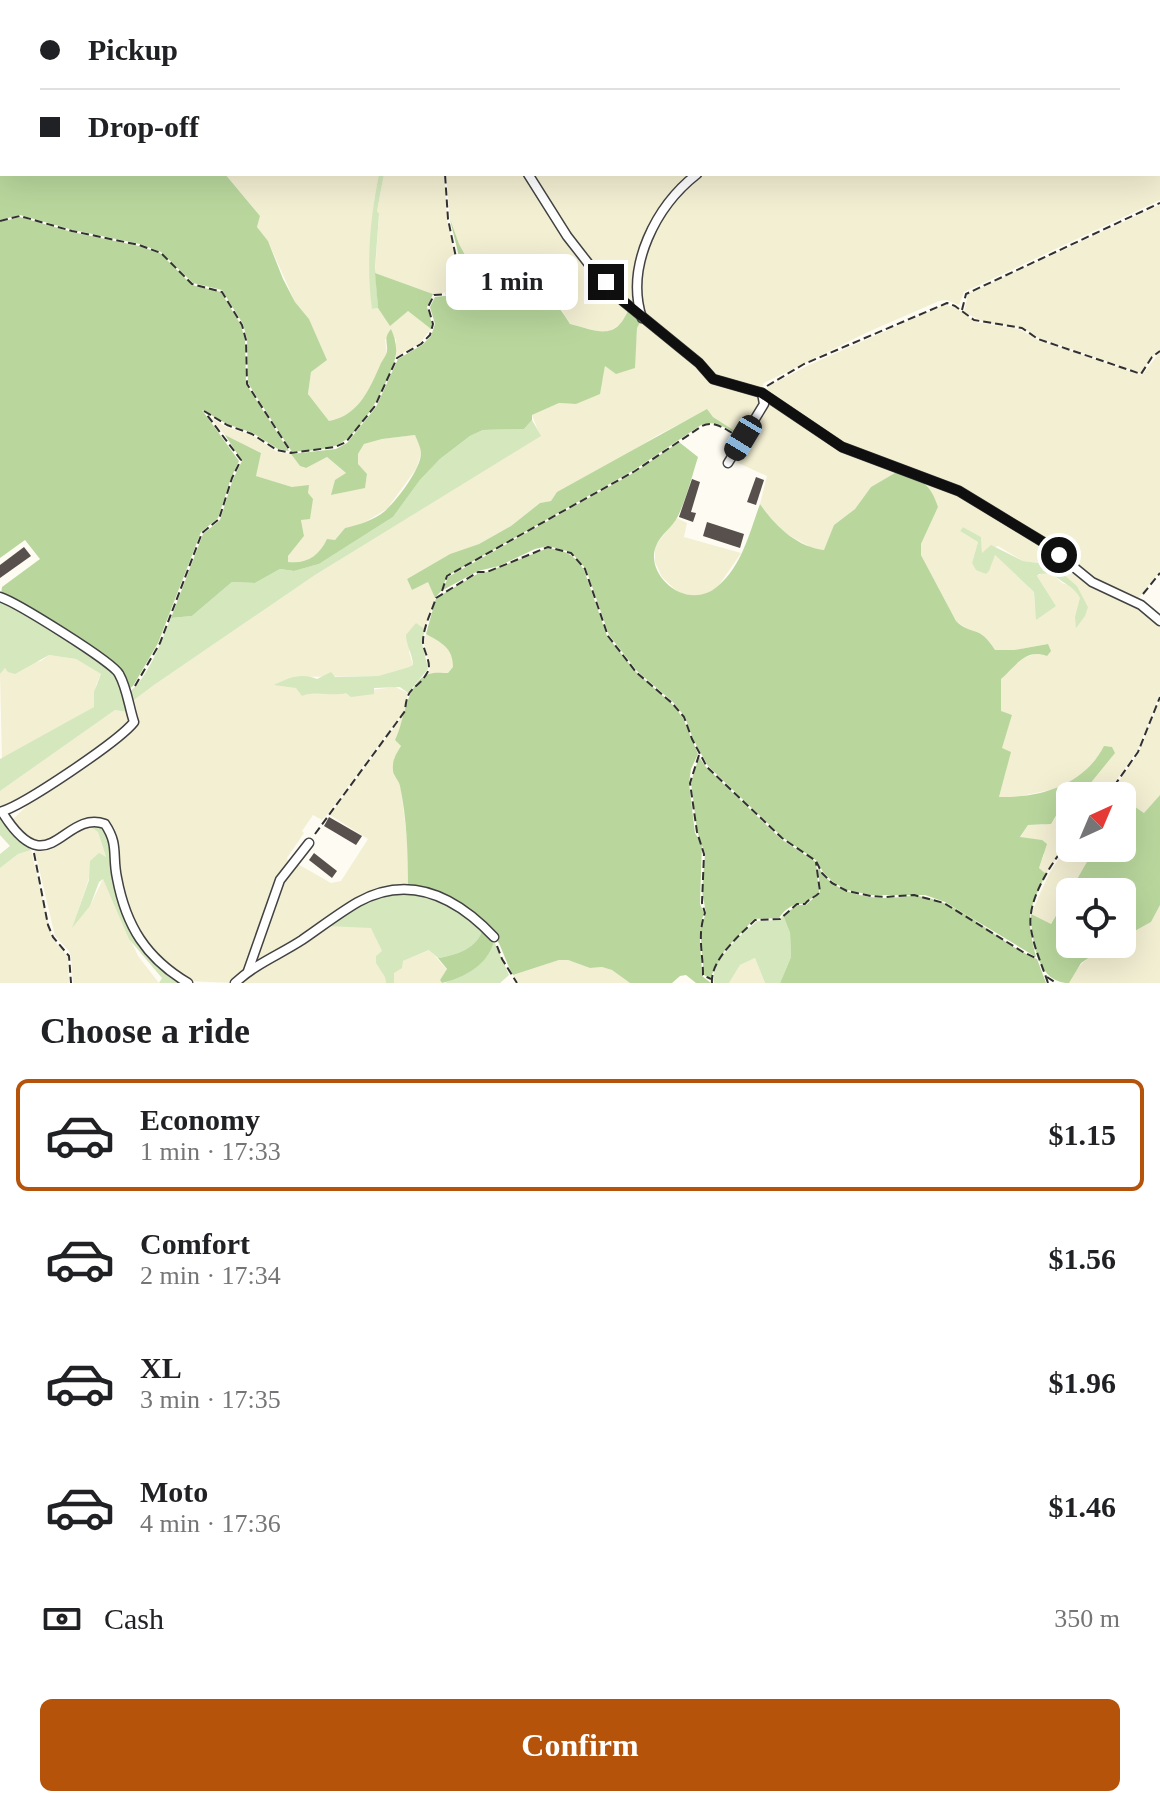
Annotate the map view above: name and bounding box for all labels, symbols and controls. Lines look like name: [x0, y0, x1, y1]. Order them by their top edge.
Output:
text: Pickup: [88, 33, 178, 66]
text: Drop-off: [88, 110, 199, 143]
callout: 1 min: [446, 254, 578, 310]
route end: [588, 264, 624, 300]
text: 1 min: [481, 267, 543, 296]
car: [720, 411, 766, 465]
route start: [1041, 537, 1077, 573]
north arrow: [1056, 782, 1136, 862]
map controls: [1056, 782, 1136, 958]
button: locate: [1056, 878, 1136, 958]
text: Choose a ride: [40, 1011, 250, 1051]
icon: car: [44, 1099, 116, 1171]
text: Economy: [140, 1103, 260, 1136]
text: $1.15: [1049, 1118, 1116, 1151]
text: 1 min · 17:33: [140, 1137, 281, 1166]
icon: car: [44, 1223, 116, 1295]
text: Comfort: [140, 1227, 250, 1260]
text: $1.56: [1049, 1242, 1116, 1275]
text: 2 min · 17:34: [140, 1261, 281, 1290]
icon: car: [44, 1347, 116, 1419]
text: XL: [140, 1351, 182, 1384]
text: $1.96: [1049, 1366, 1116, 1399]
text: 3 min · 17:35: [140, 1385, 281, 1414]
icon: car: [44, 1471, 116, 1543]
text: Moto: [140, 1475, 208, 1508]
text: $1.46: [1049, 1490, 1116, 1523]
text: 4 min · 17:36: [140, 1509, 281, 1538]
icon: cash: [40, 1597, 84, 1641]
text: Cash: [104, 1602, 164, 1635]
text: 350 m: [1054, 1604, 1120, 1633]
button: Confirm: [40, 1699, 1120, 1791]

